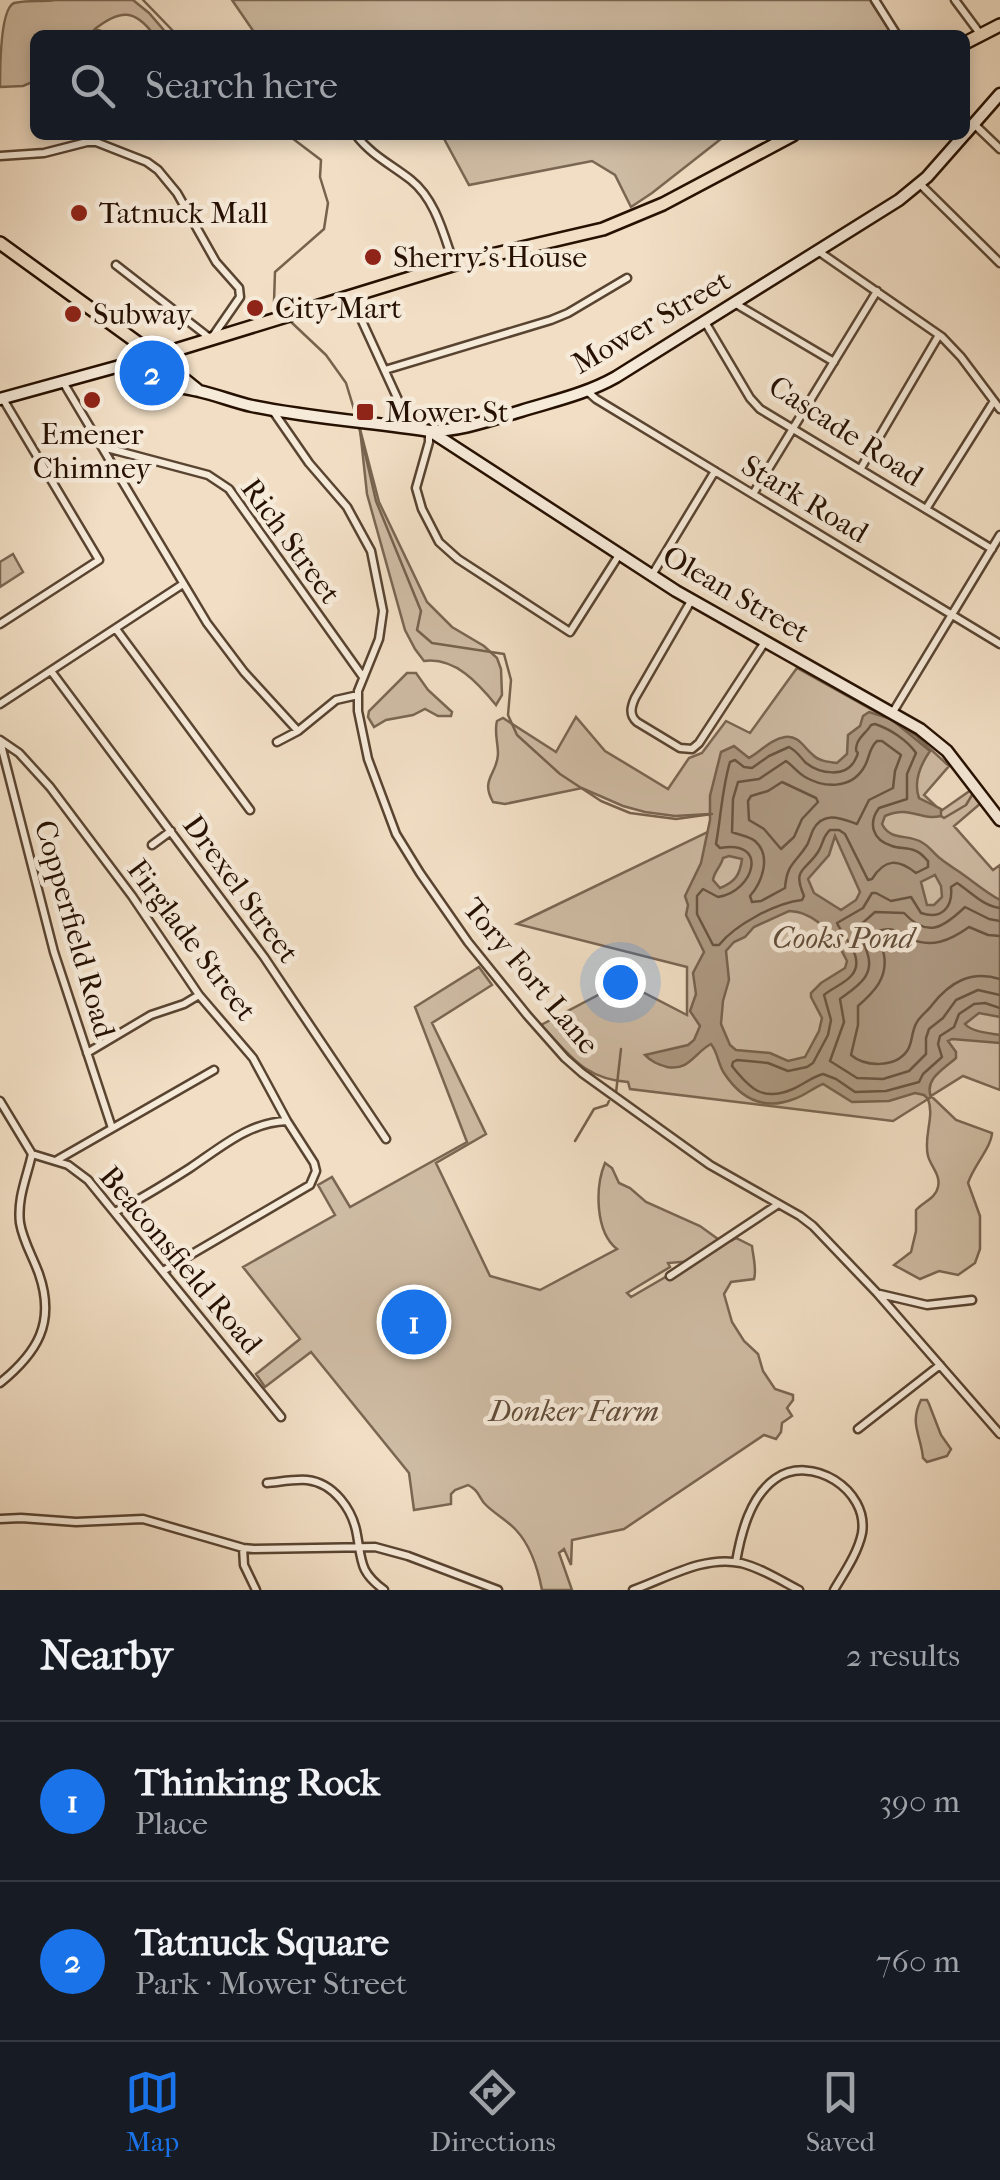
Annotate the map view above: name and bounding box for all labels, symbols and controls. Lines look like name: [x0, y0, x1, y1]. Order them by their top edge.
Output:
search box: [30, 30, 970, 140]
icon: search: [65, 58, 120, 113]
text: Search here: [145, 63, 338, 108]
place label: Tatnuck Mall: [99, 196, 268, 231]
marker: Tatnuck Mall: [68, 202, 90, 224]
place label: Sherry's House: [393, 240, 587, 275]
marker: Sherry's House: [362, 246, 384, 268]
street label: Mower Street: [566, 263, 737, 382]
place label: City Mart: [275, 291, 402, 326]
place label: Subway: [93, 297, 193, 332]
marker: City Mart: [244, 297, 266, 319]
marker: Subway: [62, 303, 84, 325]
pin: 2: [120, 336, 184, 410]
street label: Cascade Road: [762, 369, 930, 495]
marker: Emener Chimney: [81, 389, 103, 411]
place label: Mower St: [385, 395, 509, 430]
marker: Mower St: [354, 401, 376, 423]
place label: Emener Chimney: [33, 417, 152, 486]
street label: Stark Road: [735, 448, 875, 551]
street label: Rich Street: [234, 472, 348, 611]
street label: Olean Street: [656, 538, 816, 651]
street label: Drexel Street: [175, 809, 306, 970]
street label: Copperfield Road: [27, 816, 122, 1043]
street label: Firglade Street: [120, 853, 264, 1028]
street label: Tory Fort Lane: [455, 891, 606, 1062]
park label: Cooks Pond: [772, 921, 918, 956]
your location: [595, 957, 646, 1008]
street label: Beaconsfield Road: [92, 1159, 270, 1362]
pin: 1: [382, 1284, 446, 1360]
park label: Donker Farm: [487, 1394, 659, 1429]
text: Nearby: [40, 1631, 172, 1680]
text: 2 results: [846, 1637, 960, 1674]
text: Thinking Rock: [135, 1760, 380, 1805]
text: 1: [67, 1783, 78, 1820]
text: 390 m: [879, 1783, 960, 1820]
text: Place: [135, 1805, 208, 1842]
text: Tatnuck Square: [135, 1920, 389, 1965]
text: 2: [64, 1943, 81, 1980]
text: 760 m: [876, 1943, 960, 1980]
text: Park · Mower Street: [135, 1965, 407, 2002]
tab: Map: [125, 2065, 180, 2158]
tab: Directions: [430, 2065, 556, 2158]
tab: Saved: [806, 2065, 875, 2158]

